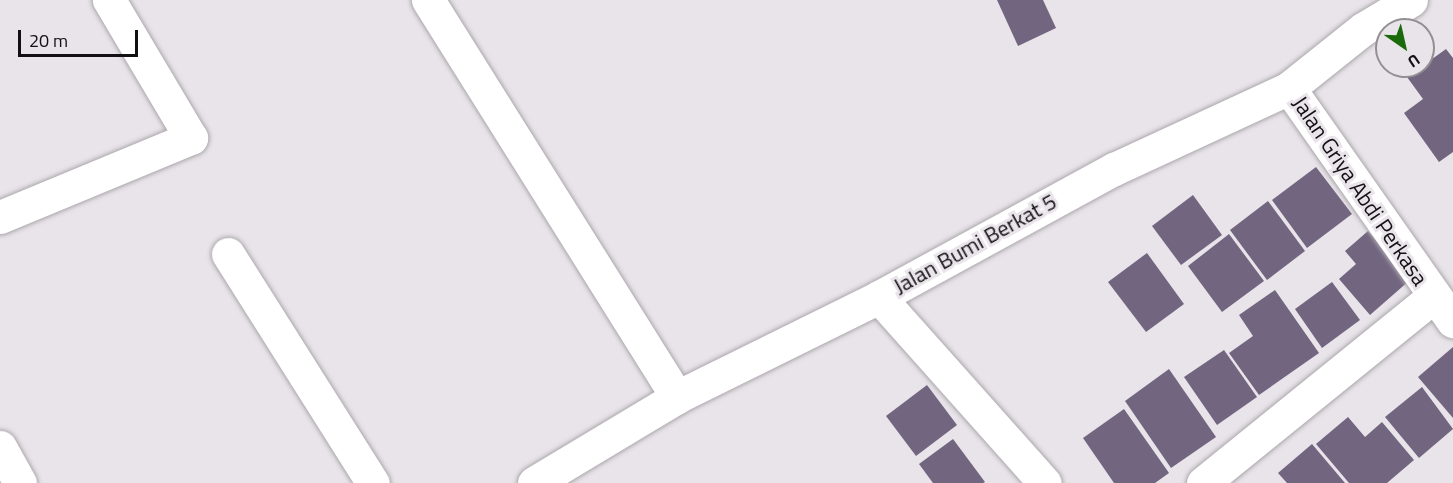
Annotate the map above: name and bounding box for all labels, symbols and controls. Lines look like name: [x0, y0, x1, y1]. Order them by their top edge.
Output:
scale bar: [21, 18, 141, 56]
north arrow: [1375, 18, 1435, 78]
text: 20 m: [29, 27, 68, 54]
text: U: [1403, 48, 1425, 74]
street label: Jalan Griya Abdi Perkasa: [1287, 91, 1433, 291]
street label: Jalan Bumi Berkat 5: [889, 188, 1061, 300]

